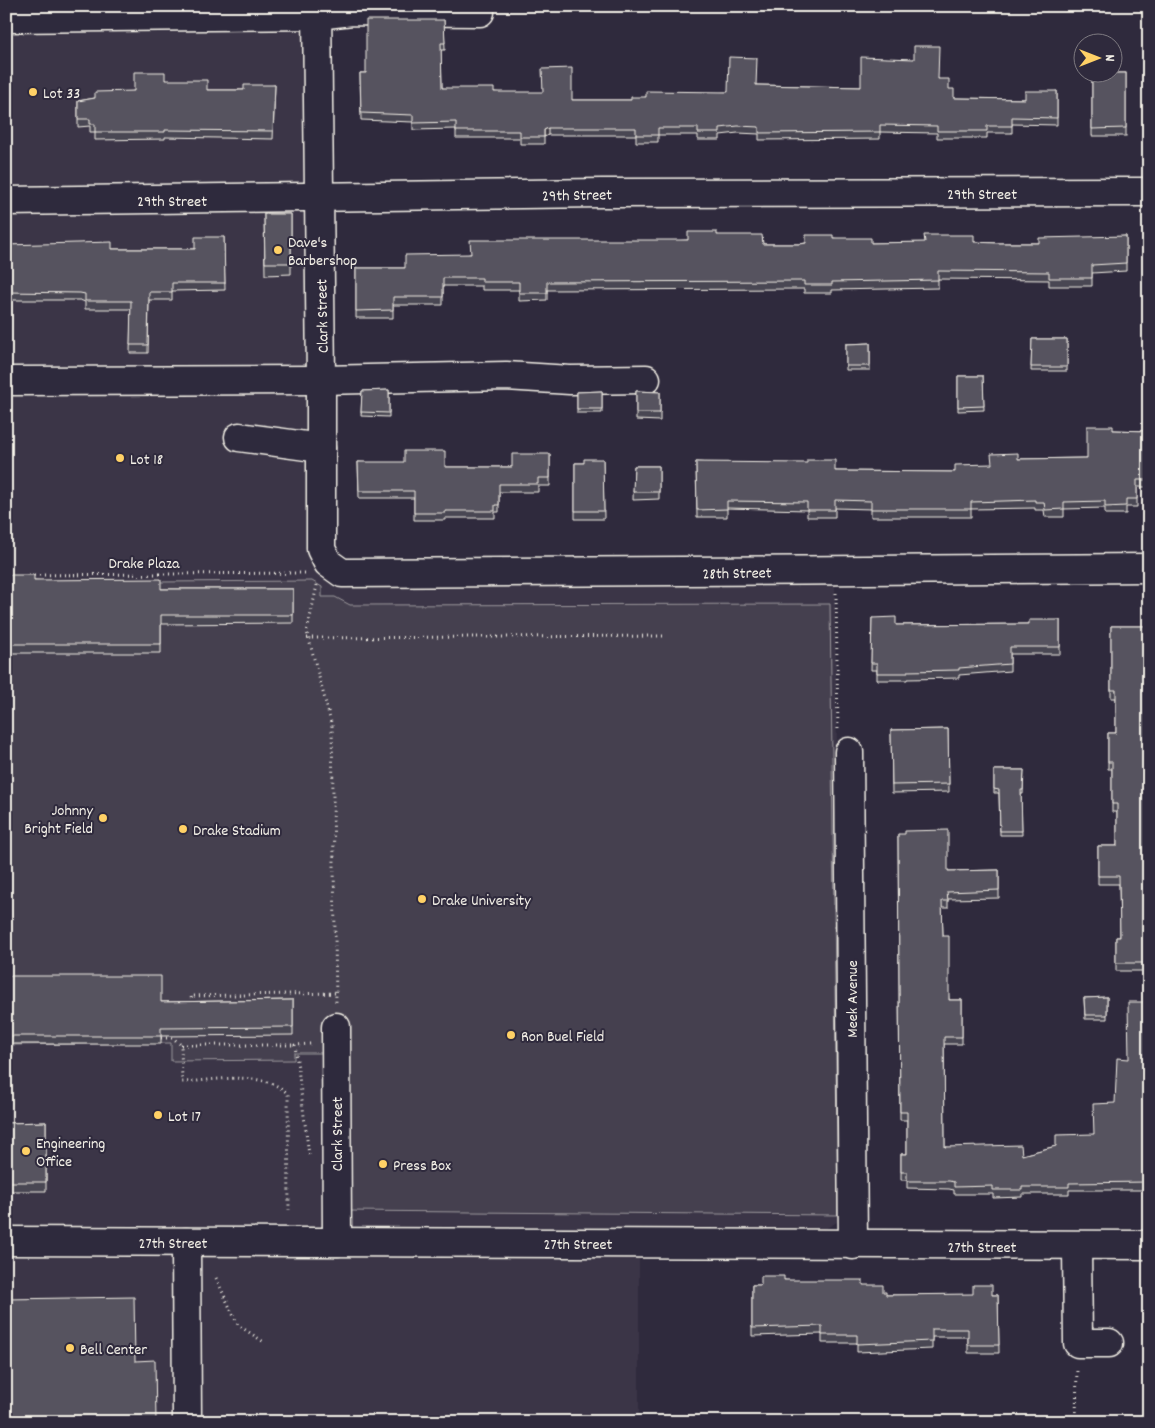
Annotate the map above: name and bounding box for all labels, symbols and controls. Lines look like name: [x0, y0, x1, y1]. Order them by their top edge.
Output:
north arrow: [1072, 32, 1122, 82]
text: N: [1099, 55, 1119, 62]
place label: Lot 33: [43, 83, 80, 106]
marker: Lot 33: [27, 86, 39, 98]
street label: 29th Street: [542, 184, 612, 209]
street label: 29th Street: [947, 184, 1017, 207]
street label: 29th Street: [137, 191, 207, 214]
place label: Dave's Barbershop: [288, 232, 358, 273]
marker: Dave's Barbershop: [272, 244, 284, 256]
street label: Clark Street: [311, 279, 336, 353]
place label: Lot 18: [130, 449, 163, 472]
marker: Lot 18: [114, 452, 126, 464]
street label: Drake Plaza: [108, 553, 180, 576]
street label: 28th Street: [702, 562, 772, 587]
place label: Johnny Bright Field: [24, 800, 94, 841]
marker: Johnny Bright Field: [97, 812, 109, 824]
place label: Drake Stadium: [193, 820, 281, 843]
marker: Drake Stadium: [177, 823, 189, 835]
place label: Drake University: [432, 890, 531, 913]
marker: Drake University: [416, 893, 428, 905]
street label: Meek Avenue: [842, 960, 865, 1038]
place label: Ron Buel Field: [521, 1026, 604, 1049]
marker: Ron Buel Field: [505, 1029, 517, 1041]
street label: Clark Street: [327, 1097, 350, 1171]
place label: Lot 17: [168, 1106, 201, 1129]
marker: Lot 17: [152, 1109, 164, 1121]
place label: Engineering Office: [36, 1133, 105, 1174]
marker: Engineering Office: [20, 1145, 32, 1157]
place label: Press Box: [393, 1155, 451, 1178]
marker: Press Box: [377, 1158, 389, 1170]
street label: 27th Street: [139, 1233, 208, 1256]
street label: 27th Street: [544, 1234, 613, 1257]
street label: 27th Street: [948, 1237, 1017, 1260]
place label: Bell Center: [80, 1339, 147, 1362]
marker: Bell Center: [64, 1342, 76, 1354]

